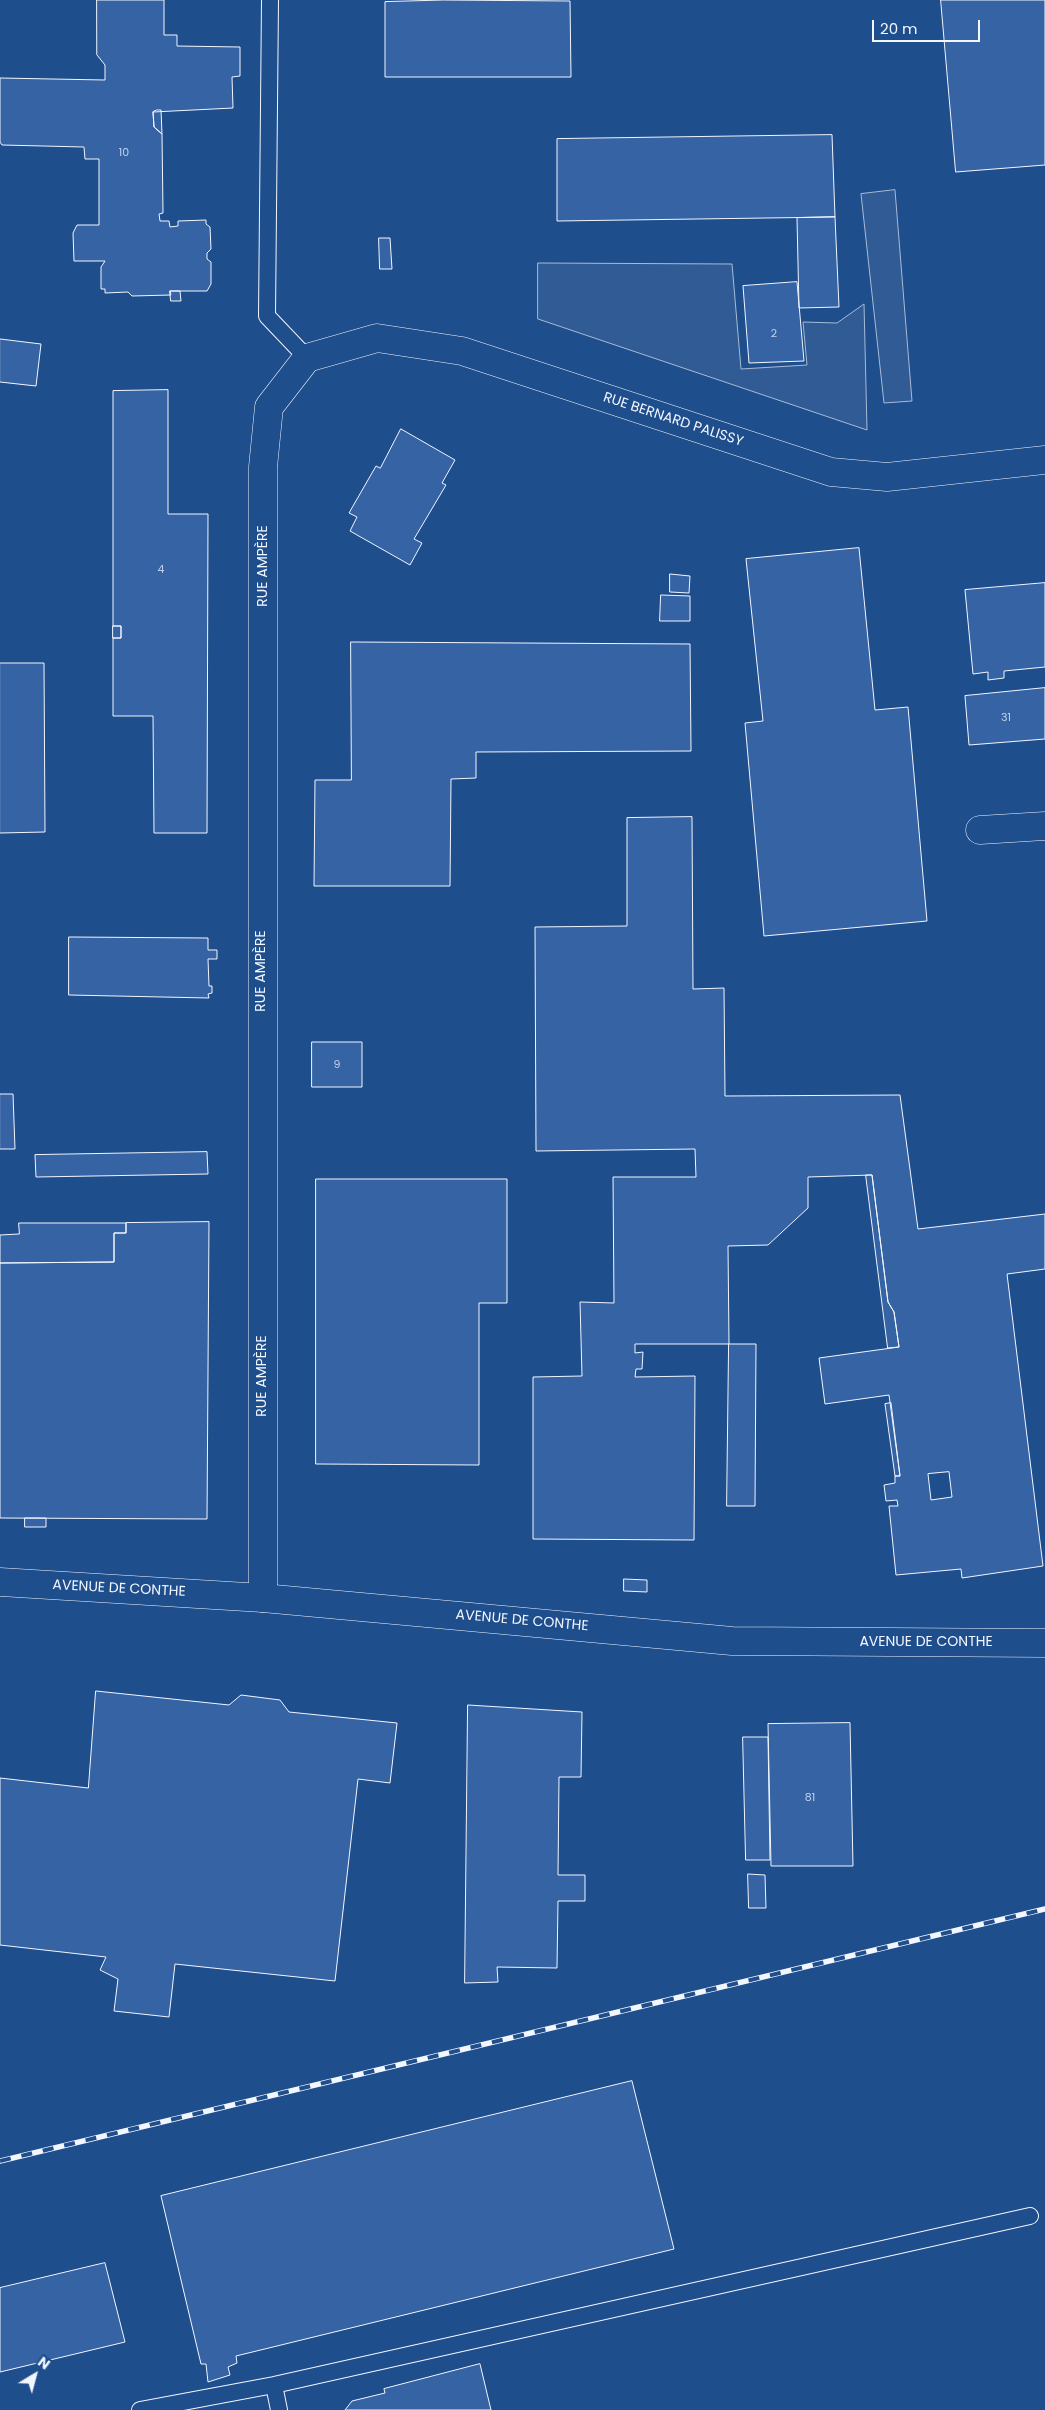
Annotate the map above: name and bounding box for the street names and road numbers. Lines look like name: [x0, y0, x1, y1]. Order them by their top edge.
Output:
street label: RUE BERNARD PALISSY: [601, 389, 745, 451]
street label: RUE AMPÈRE: [255, 525, 271, 607]
street label: RUE AMPÈRE: [253, 930, 269, 1012]
street label: RUE AMPÈRE: [254, 1335, 270, 1417]
street label: AVENUE DE CONTHE: [52, 1577, 186, 1601]
street label: AVENUE DE CONTHE: [455, 1607, 589, 1635]
street label: AVENUE DE CONTHE: [859, 1634, 993, 1650]

